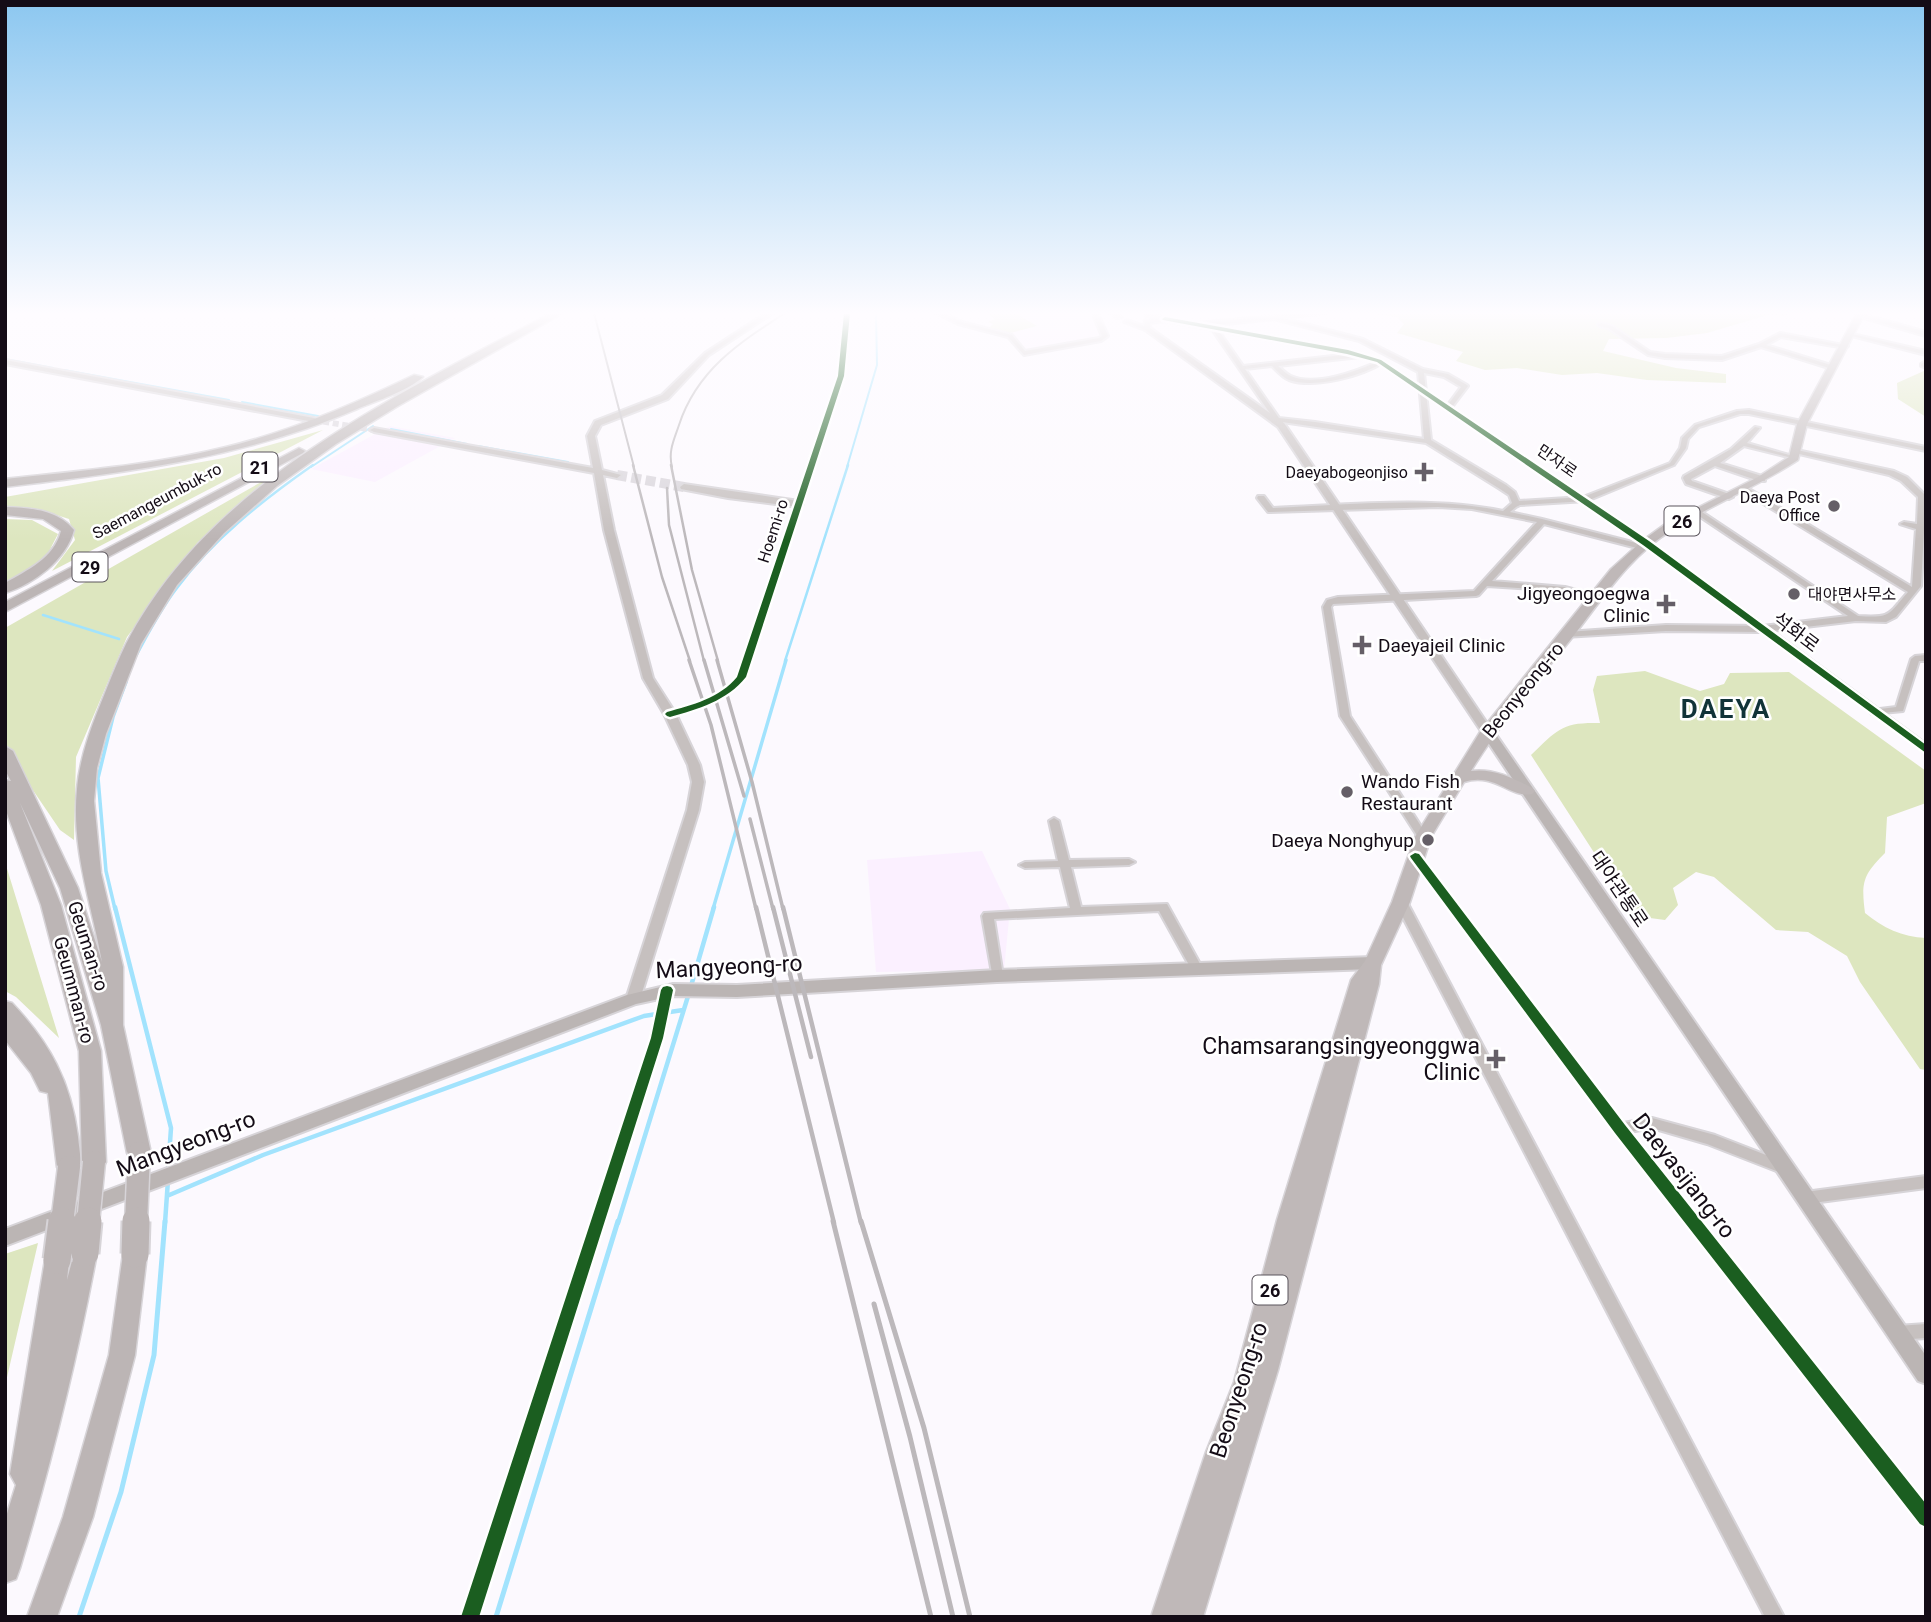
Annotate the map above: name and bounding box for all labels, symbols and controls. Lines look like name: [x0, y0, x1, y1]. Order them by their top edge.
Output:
street label: 만자로: [1533, 441, 1581, 482]
road number: 21: [243, 452, 278, 481]
street label: Saemangeumbuk-ro: [89, 459, 225, 543]
marker: Daeyabogeonjiso: [1414, 462, 1434, 482]
place label: Daeyabogeonjiso: [1286, 463, 1408, 482]
place label: Daeya Post Office: [1740, 488, 1820, 525]
street label: Hoemi-ro: [754, 497, 792, 565]
marker: Daeya Post Office: [1826, 498, 1842, 514]
road number: 26: [1664, 506, 1700, 536]
road number: 29: [72, 552, 108, 582]
place label: Jigyeongoegwa Clinic: [1517, 582, 1650, 627]
place label: 대야면사무소: [1808, 585, 1896, 604]
marker: 대야면사무소: [1786, 586, 1802, 602]
marker: Jigyeongoegwa Clinic: [1656, 594, 1676, 614]
street label: 석화로: [1768, 607, 1824, 657]
place label: Daeyajeil Clinic: [1378, 634, 1505, 657]
marker: Daeyajeil Clinic: [1352, 635, 1372, 655]
street label: Beonyeong-ro: [1477, 637, 1569, 743]
district label: DAEYA: [1681, 694, 1771, 724]
place label: Wando Fish Restaurant: [1361, 770, 1460, 815]
marker: Wando Fish Restaurant: [1339, 784, 1355, 800]
place label: Daeya Nonghyup: [1271, 829, 1414, 852]
marker: Daeya Nonghyup: [1420, 832, 1436, 848]
street label: 대야관통로: [1585, 846, 1653, 932]
street label: Geuman-ro: [63, 898, 113, 994]
street label: Geumman-ro: [49, 934, 99, 1046]
street label: Mangyeong-ro: [655, 950, 803, 984]
place label: Chamsarangsingyeonggwa Clinic: [1202, 1033, 1480, 1086]
marker: Chamsarangsingyeonggwa Clinic: [1486, 1049, 1506, 1069]
street label: Mangyeong-ro: [113, 1105, 259, 1183]
street label: Daeyasijang-ro: [1627, 1108, 1741, 1244]
road number: 26: [1252, 1275, 1288, 1304]
street label: Beonyeong-ro: [1204, 1319, 1274, 1461]

